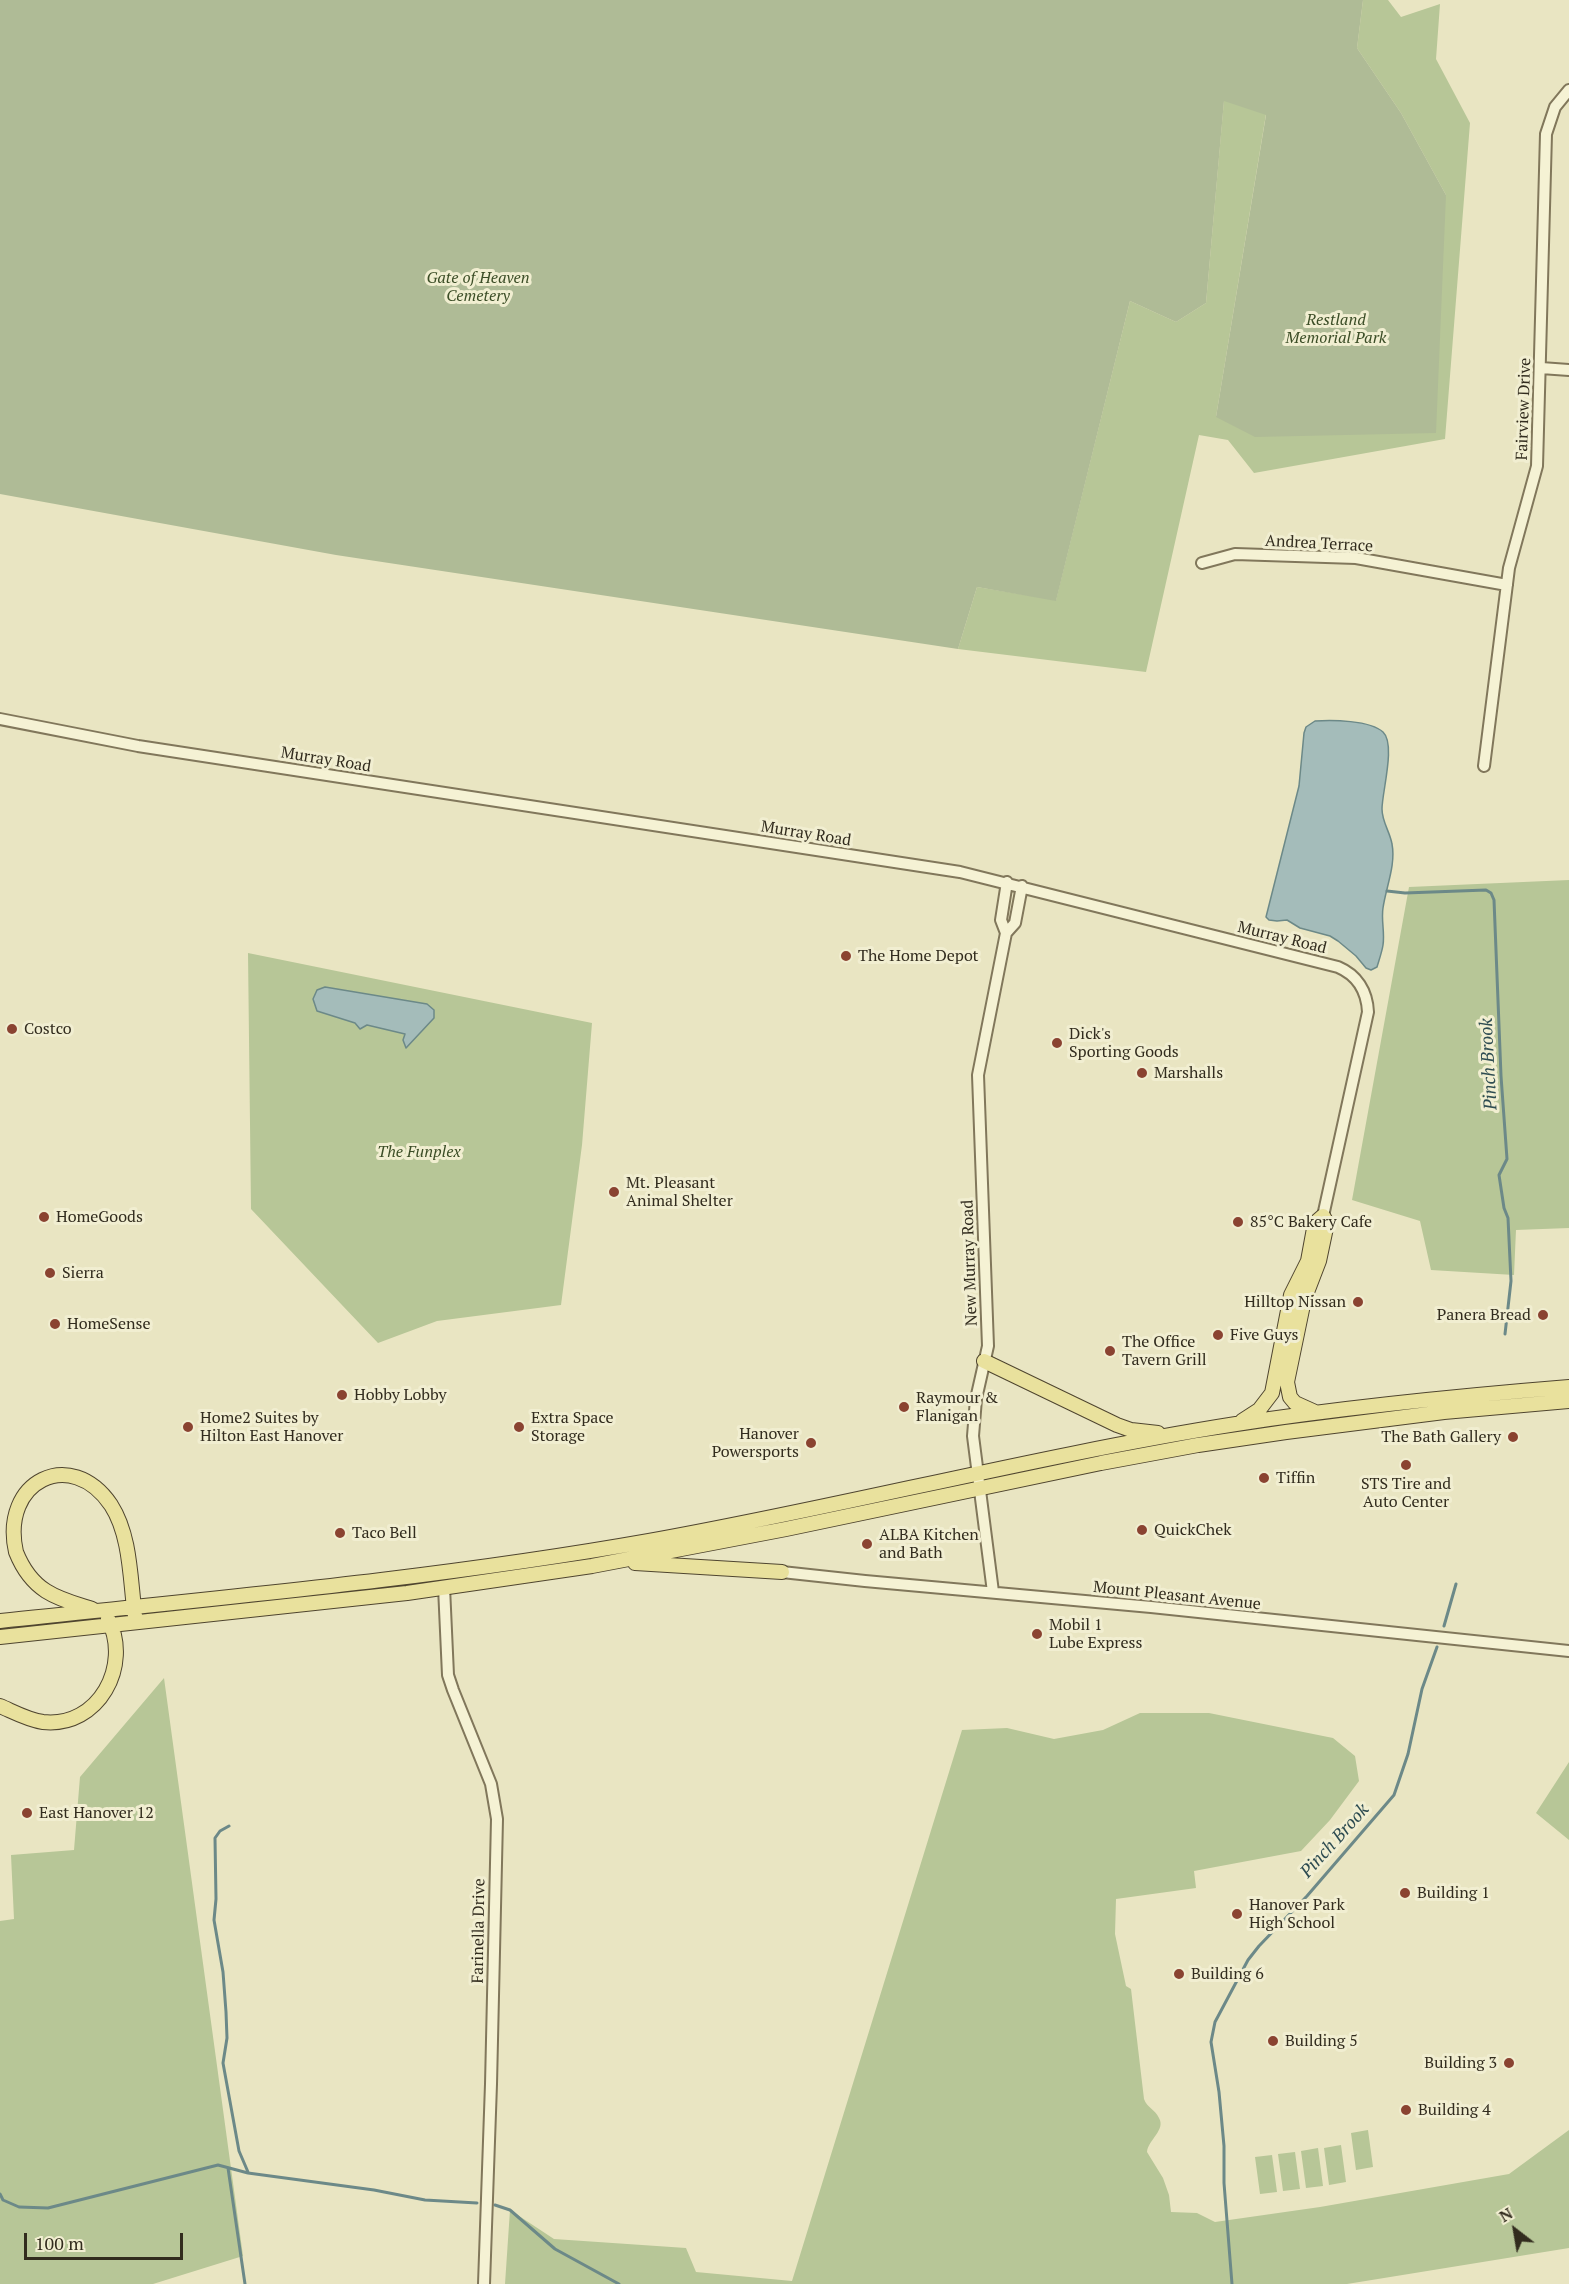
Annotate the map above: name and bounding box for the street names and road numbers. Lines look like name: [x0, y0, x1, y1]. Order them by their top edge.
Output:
street label: Fairview Drive: [1513, 357, 1535, 461]
street label: Andrea Terrace: [1265, 532, 1373, 556]
street label: Murray Road: [280, 743, 372, 777]
street label: Murray Road: [760, 817, 852, 851]
street label: Murray Road: [1235, 918, 1329, 958]
street label: New Murray Road: [958, 1200, 982, 1326]
street label: Mount Pleasant Avenue: [1092, 1578, 1262, 1614]
street label: Farinella Drive: [468, 1878, 490, 1984]

